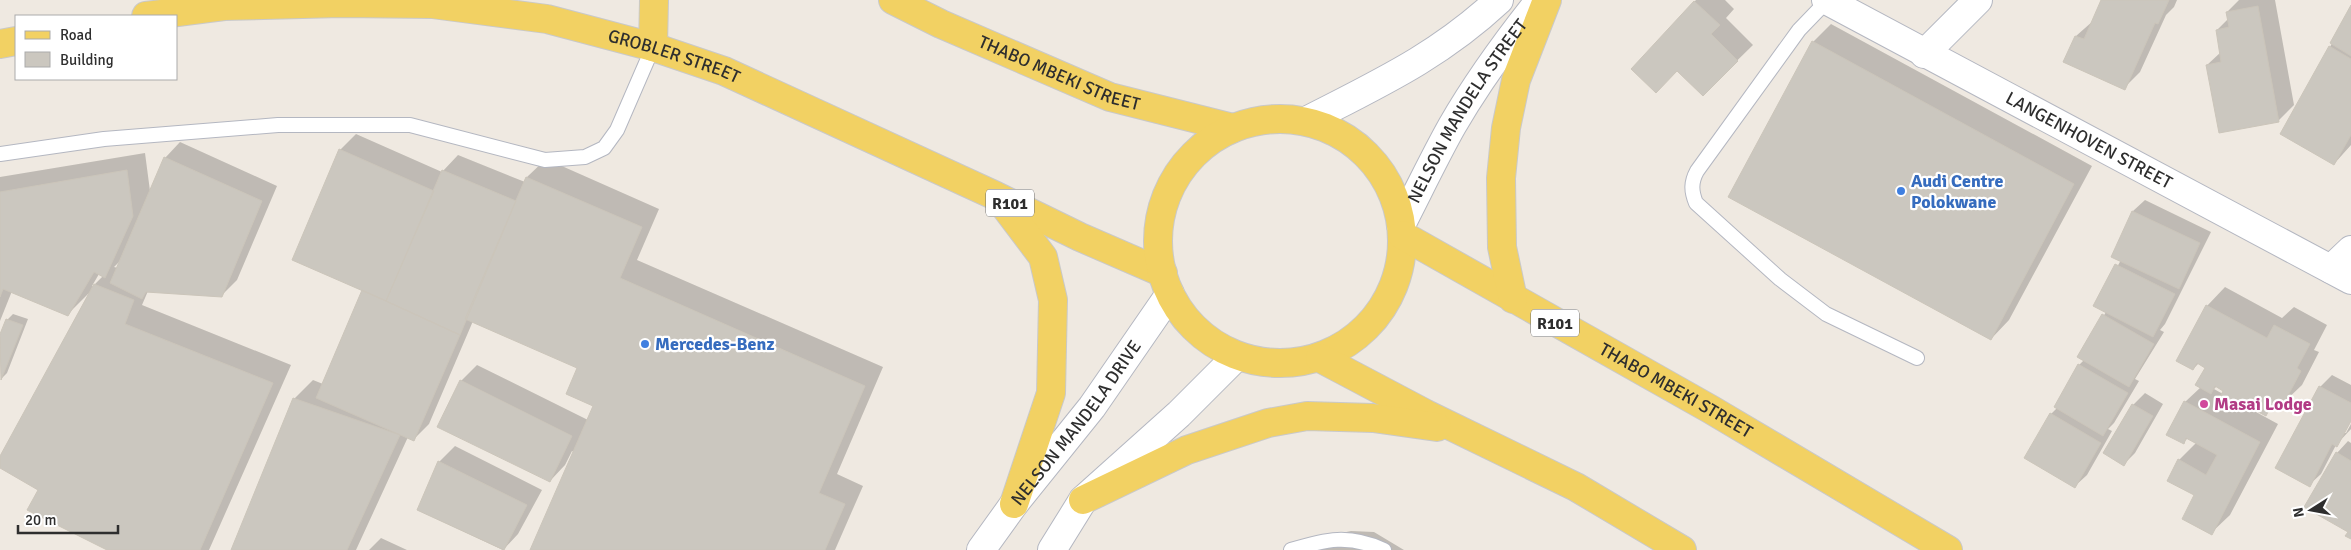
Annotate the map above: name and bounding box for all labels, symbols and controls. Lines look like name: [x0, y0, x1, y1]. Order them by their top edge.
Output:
legend: [15, 15, 178, 80]
street label: NELSON MANDELA STREET: [1403, 15, 1532, 207]
street label: GROBLER STREET: [606, 25, 744, 88]
text: Road: [60, 26, 92, 44]
street label: THABO MBEKI STREET: [975, 31, 1143, 115]
text: Building: [60, 51, 114, 69]
street label: LANGENHOVEN STREET: [2002, 87, 2176, 194]
place label: Audi Centre Polokwane: [1911, 170, 2003, 213]
marker: Audi Centre Polokwane: [1895, 185, 1907, 197]
road number: R101: [986, 190, 1034, 217]
road number: R101: [1531, 309, 1579, 336]
place label: Mercedes-Benz: [655, 333, 774, 355]
street label: NELSON MANDELA DRIVE: [1006, 336, 1146, 510]
marker: Mercedes-Benz: [639, 338, 651, 350]
street label: THABO MBEKI STREET: [1596, 338, 1757, 443]
place label: Masai Lodge: [2214, 393, 2312, 415]
marker: Masai Lodge: [2198, 398, 2210, 410]
north arrow: [2286, 485, 2336, 535]
scale bar: [18, 502, 118, 534]
text: N: [2289, 506, 2308, 519]
text: 20 m: [25, 511, 56, 529]

